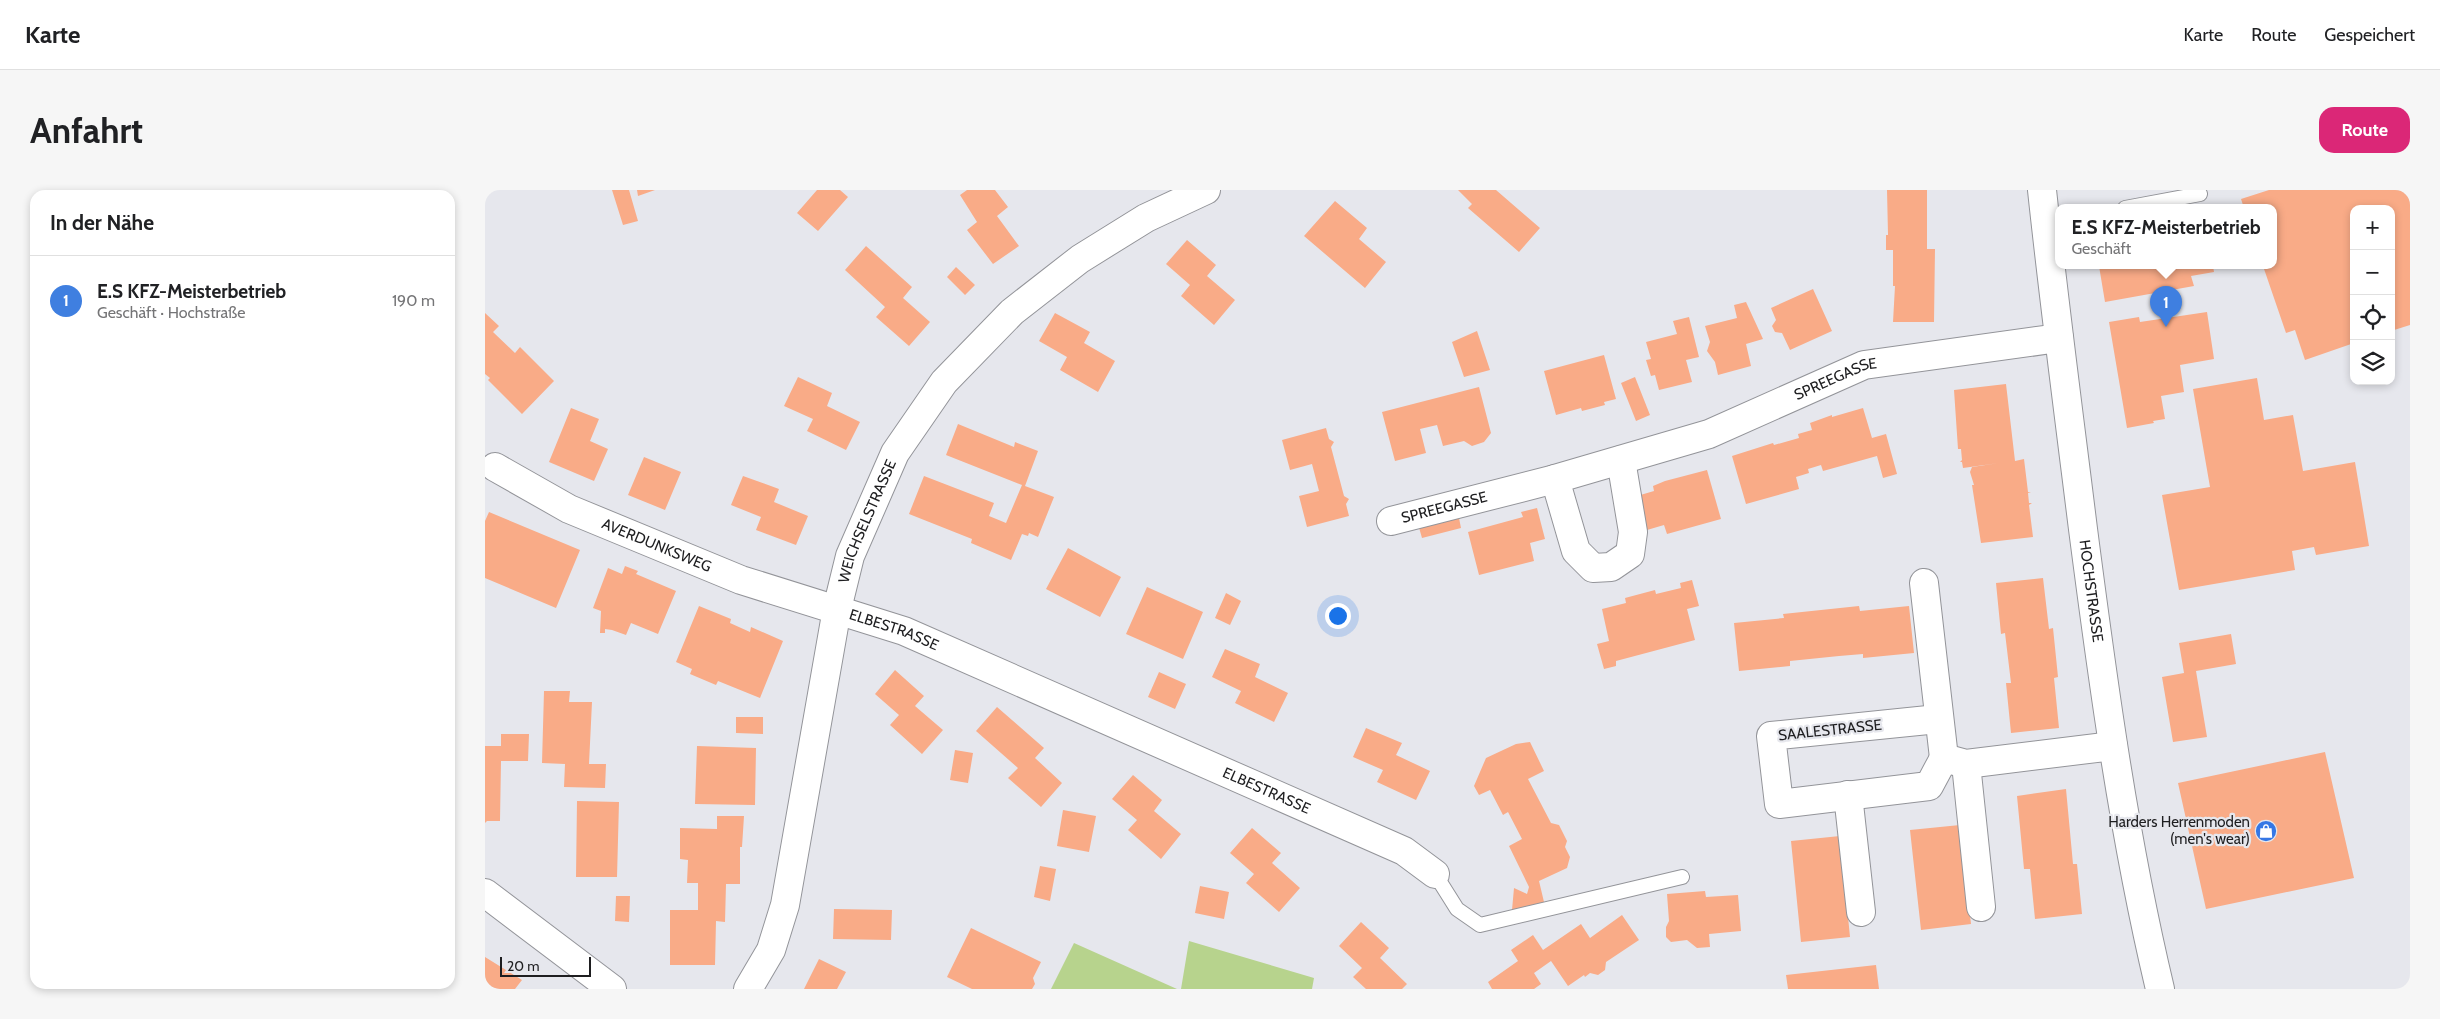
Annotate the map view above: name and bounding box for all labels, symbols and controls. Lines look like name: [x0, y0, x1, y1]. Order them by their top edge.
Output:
text: Karte: [25, 20, 80, 49]
text: Karte: [2184, 24, 2223, 46]
text: Route: [2251, 24, 2296, 46]
text: Gespeichert: [2324, 24, 2415, 46]
button: Route: [2319, 107, 2410, 153]
text: Anfahrt: [30, 109, 143, 152]
popup: [2055, 204, 2277, 269]
map controls: [2350, 205, 2395, 385]
button: +: [2350, 205, 2395, 250]
text: In der Nähe: [50, 210, 154, 235]
text: E.S KFZ-Meisterbetrieb: [2071, 216, 2261, 239]
text: Geschäft: [2071, 239, 2131, 258]
button: −: [2350, 250, 2395, 295]
text: E.S KFZ-Meisterbetrieb: [97, 280, 286, 303]
pin: 1: [2150, 286, 2182, 327]
text: 1: [63, 291, 69, 310]
text: 190 m: [392, 291, 435, 310]
button: locate: [2350, 295, 2395, 340]
text: Geschäft · Hochstraße: [97, 303, 246, 322]
button: layers: [2350, 340, 2395, 385]
street label: SPREEGASSE: [1791, 354, 1878, 404]
street label: WEICHSELSTRASSE: [835, 457, 900, 585]
street label: SPREEGASSE: [1399, 488, 1489, 527]
street label: AVERDUNKSWEG: [599, 515, 714, 576]
street label: HOCHSTRASSE: [2076, 539, 2107, 643]
your location: [1325, 603, 1351, 629]
street label: ELBESTRASSE: [847, 605, 942, 654]
street label: SAALESTRASSE: [1777, 716, 1883, 744]
street label: ELBESTRASSE: [1220, 763, 1313, 818]
place label: Harders Herrenmoden (men's wear): [2108, 813, 2250, 848]
shop icon: Harders Herrenmoden (men's wear): [2254, 819, 2278, 843]
scale bar: [500, 954, 591, 977]
text: 20 m: [507, 957, 540, 975]

